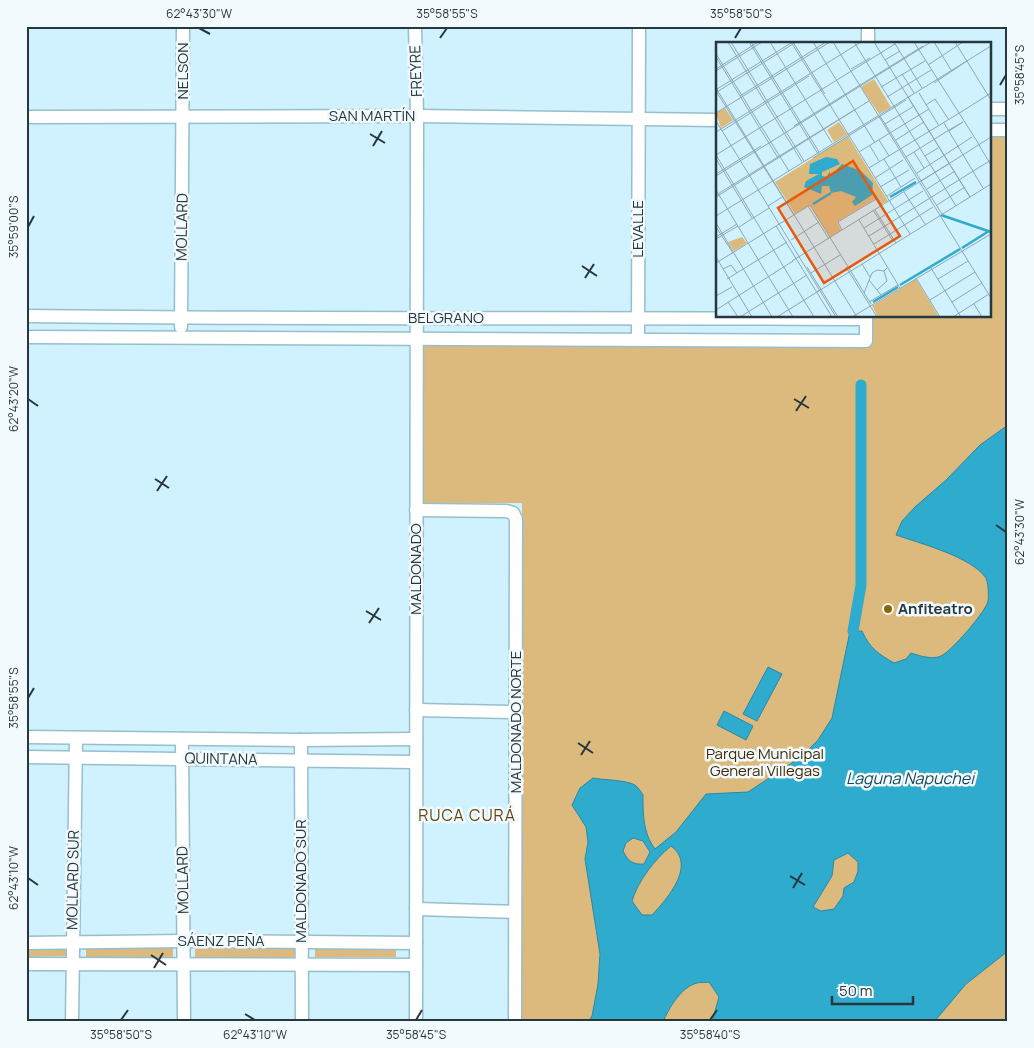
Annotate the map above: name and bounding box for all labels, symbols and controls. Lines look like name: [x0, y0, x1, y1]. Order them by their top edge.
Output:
text: 62°43'30"W: [166, 5, 233, 22]
text: 35°58'55"S: [416, 5, 478, 22]
text: 35°58'50"S: [710, 5, 772, 22]
inset map: [716, 42, 992, 318]
street label: NELSON: [172, 43, 193, 99]
street label: FREYRE: [404, 45, 427, 97]
text: 35°58'45"S: [1011, 45, 1028, 105]
street label: SAN MARTÍN: [329, 105, 415, 126]
street label: MOLLARD: [170, 193, 193, 261]
text: 35°59'00"S: [5, 196, 22, 258]
street label: LEVALLE: [627, 200, 648, 258]
street label: BELGRANO: [408, 307, 484, 328]
text: 62°43'20"W: [5, 365, 22, 432]
text: 62°43'30"W: [1011, 498, 1028, 565]
street label: MALDONADO: [405, 523, 426, 615]
place label: Anfiteatro: [898, 598, 973, 619]
marker: Anfiteatro: [882, 603, 894, 615]
street label: MALDONADO NORTE: [505, 651, 526, 793]
text: 35°58'55"S: [5, 667, 22, 729]
park label: Parque Municipal General Villegas: [706, 743, 824, 781]
street label: QUINTANA: [184, 747, 258, 770]
water label: Laguna Napuchei: [846, 767, 976, 789]
district label: RUCA CURÁ: [418, 804, 516, 826]
street label: MALDONADO SUR: [290, 819, 311, 943]
street label: MOLLARD SUR: [61, 830, 84, 930]
text: 62°43'10"W: [5, 845, 22, 910]
street label: MOLLARD: [171, 846, 194, 914]
street label: SÁENZ PEÑA: [177, 930, 265, 951]
scale bar: [832, 973, 913, 1005]
text: 50 m: [839, 980, 873, 1001]
text: 35°58'50"S: [90, 1026, 152, 1043]
text: 62°43'10"W: [223, 1026, 288, 1043]
text: 35°58'45"S: [386, 1026, 446, 1043]
text: 35°58'40"S: [680, 1026, 740, 1043]

